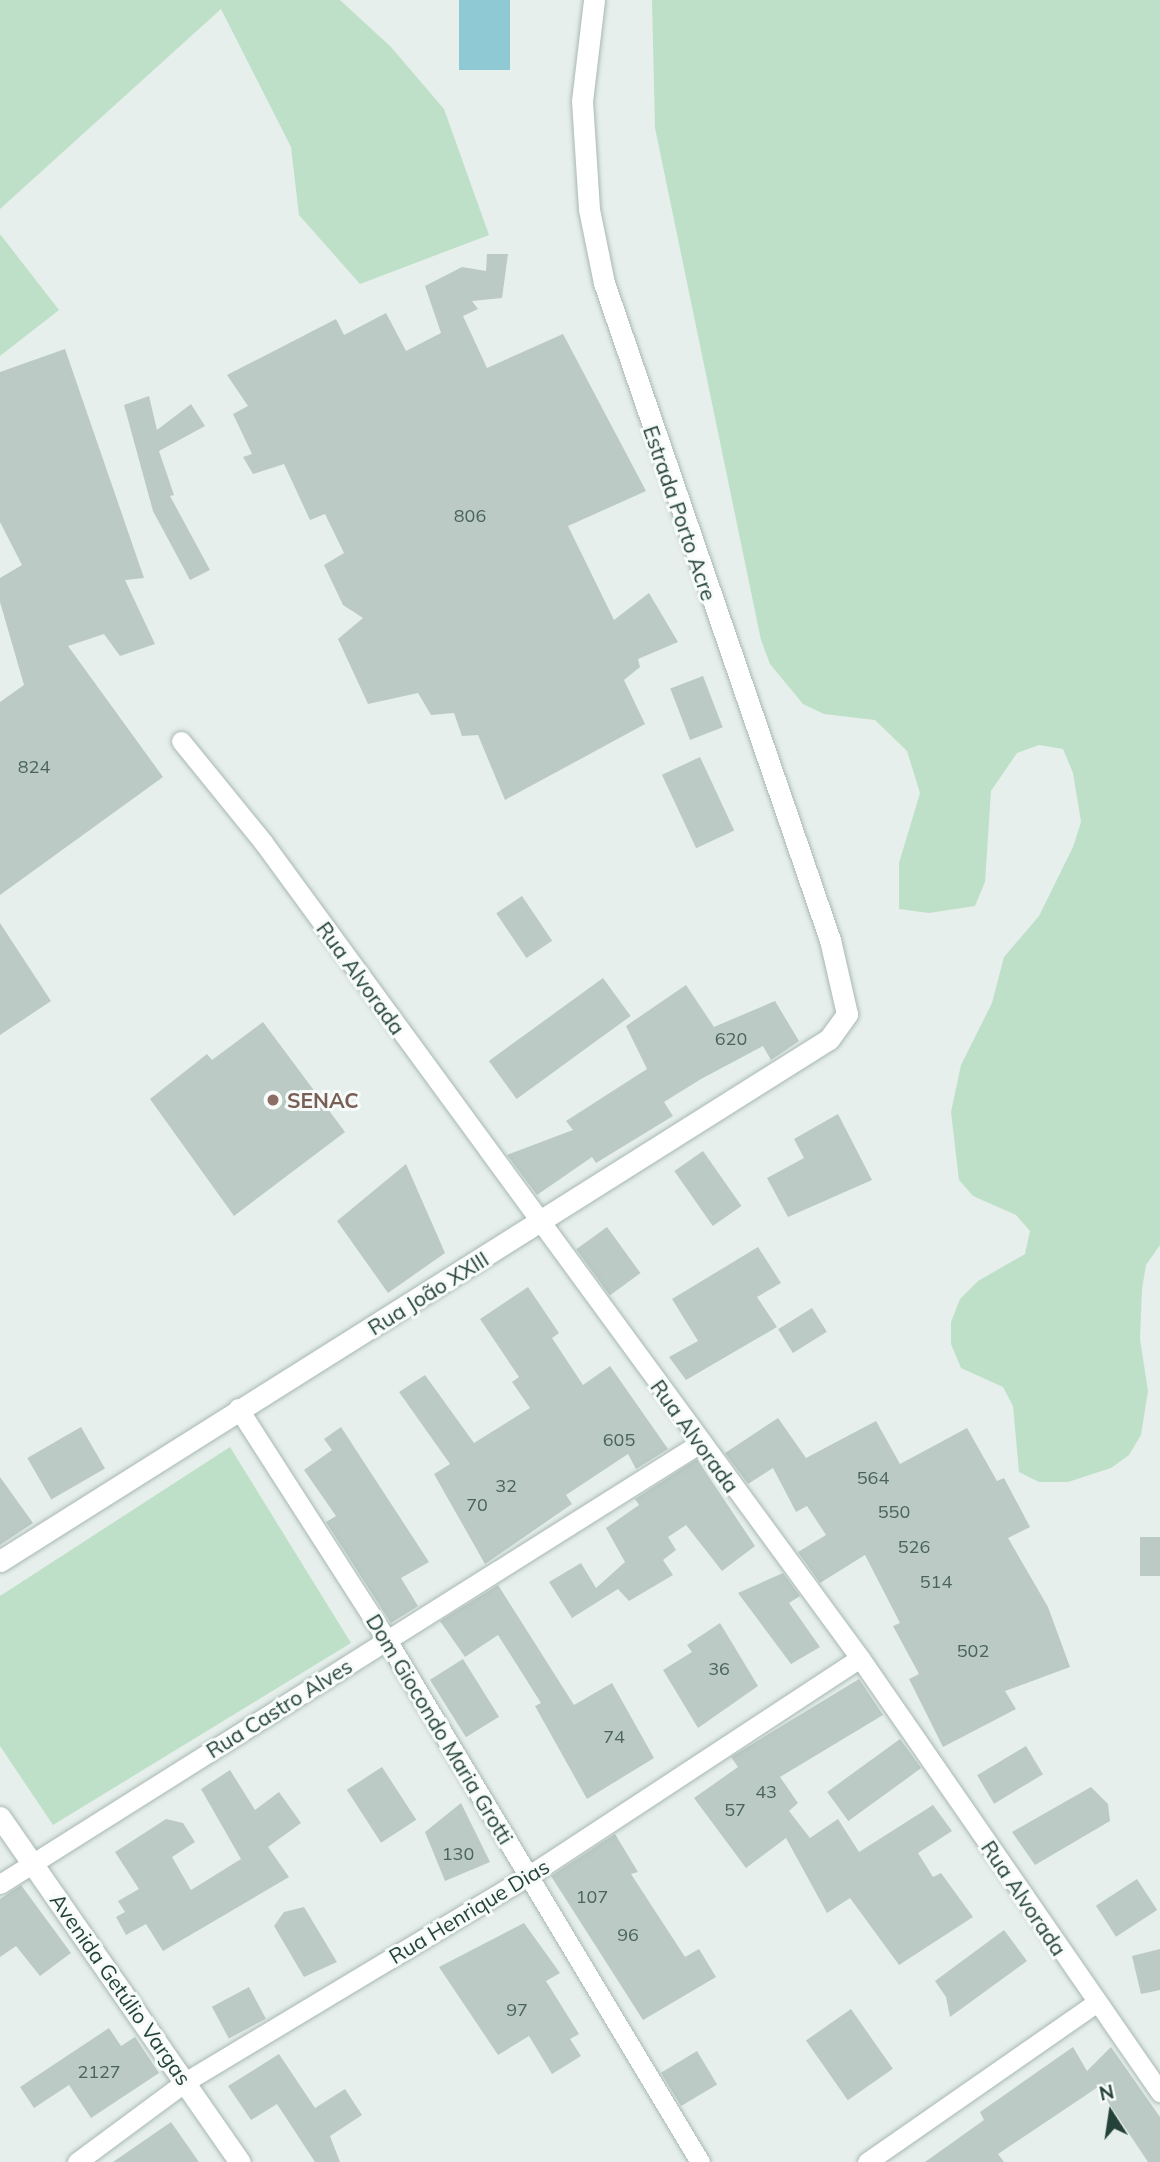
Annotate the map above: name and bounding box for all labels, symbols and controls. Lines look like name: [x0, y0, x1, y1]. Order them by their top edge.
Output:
street label: Estrada Porto Acre: [638, 422, 722, 604]
house number: 806: [454, 505, 486, 527]
house number: 824: [18, 756, 50, 778]
street label: Rua Alvorada: [312, 917, 410, 1039]
house number: 620: [715, 1028, 747, 1050]
place label: SENAC: [287, 1087, 359, 1113]
marker: SENAC: [265, 1092, 281, 1108]
street label: Rua João XXIII: [363, 1246, 493, 1340]
street label: Rua Alvorada: [646, 1375, 744, 1497]
house number: 605: [603, 1429, 635, 1451]
house number: 564: [857, 1467, 889, 1489]
house number: 32: [495, 1475, 517, 1497]
house number: 70: [466, 1494, 488, 1516]
house number: 550: [878, 1501, 910, 1523]
house number: 526: [898, 1536, 930, 1558]
house number: 514: [920, 1571, 952, 1593]
street label: Dom Giocondo Maria Grotti: [361, 1609, 519, 1849]
house number: 502: [957, 1640, 989, 1662]
street label: Rua Castro Alves: [201, 1653, 357, 1763]
house number: 36: [708, 1658, 730, 1680]
house number: 74: [603, 1726, 625, 1748]
house number: 43: [755, 1781, 777, 1803]
house number: 57: [724, 1799, 746, 1821]
street label: Rua Alvorada: [976, 1836, 1072, 1960]
house number: 130: [442, 1843, 474, 1865]
street label: Rua Henrique Dias: [384, 1853, 554, 1969]
house number: 107: [576, 1886, 608, 1908]
street label: Avenida Getúlio Vargas: [45, 1888, 197, 2090]
house number: 96: [617, 1924, 639, 1946]
house number: 97: [506, 1999, 528, 2021]
house number: 2127: [77, 2061, 121, 2083]
north arrow: [1076, 2078, 1146, 2148]
text: N: [1097, 2079, 1116, 2106]

